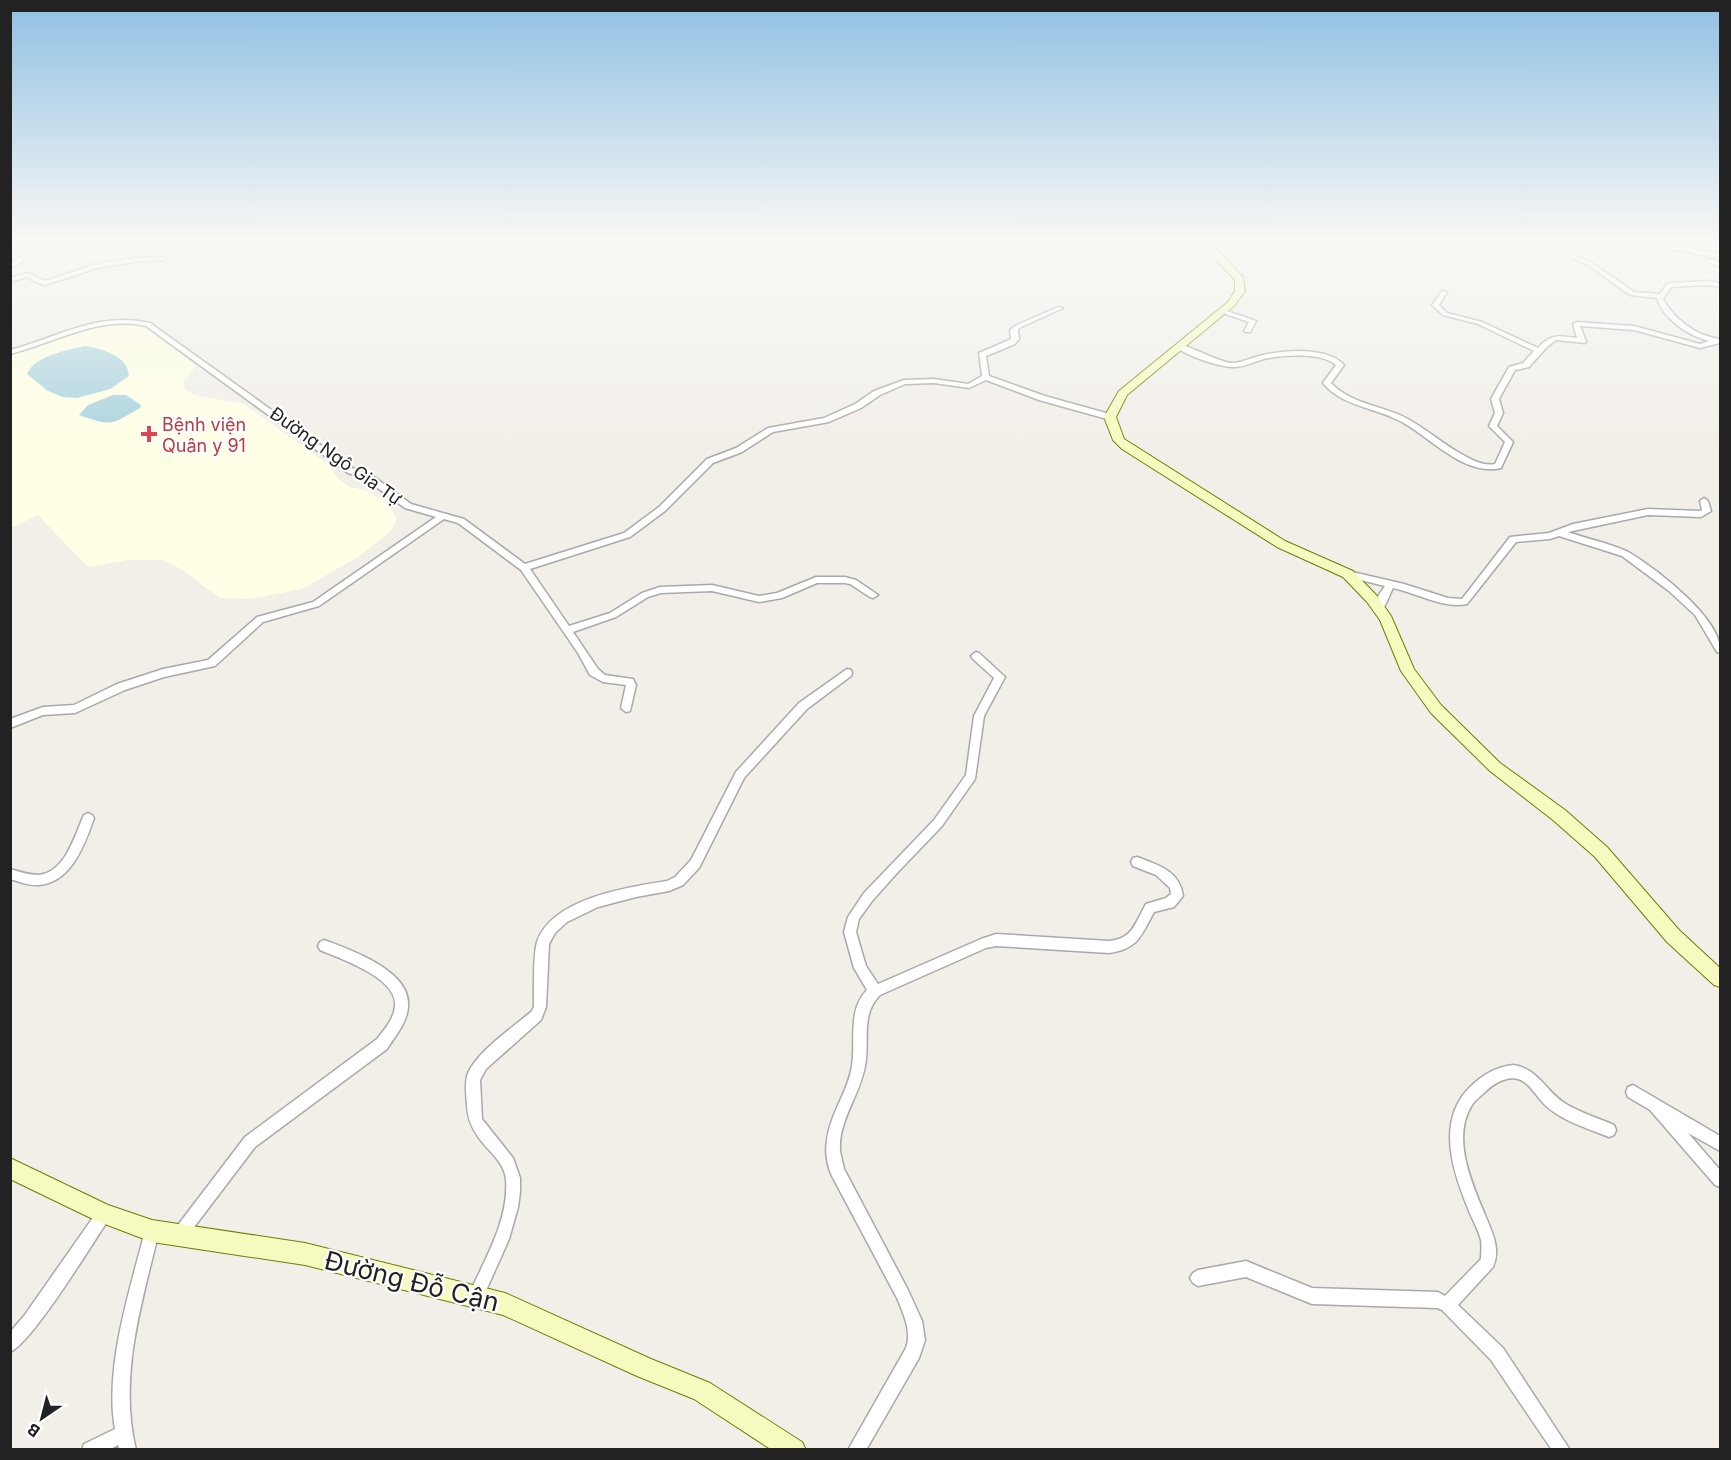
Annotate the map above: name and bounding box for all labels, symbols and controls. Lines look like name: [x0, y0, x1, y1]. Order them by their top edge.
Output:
street label: Đường Ngô Gia Tự: [266, 403, 406, 509]
place label: Bệnh viện Quân y 91: [162, 414, 246, 456]
marker: Bệnh viện Quân y 91: [140, 425, 158, 443]
street label: Đường Đỗ Cận: [322, 1244, 502, 1318]
north arrow: [12, 1388, 72, 1448]
text: B: [23, 1419, 43, 1442]

